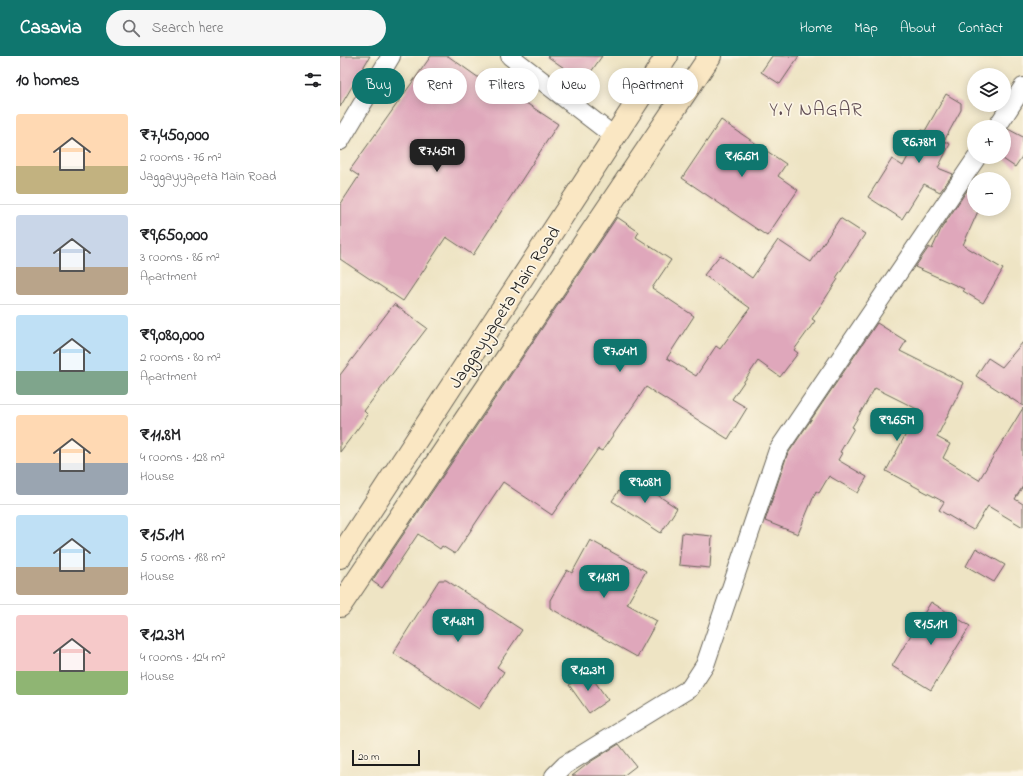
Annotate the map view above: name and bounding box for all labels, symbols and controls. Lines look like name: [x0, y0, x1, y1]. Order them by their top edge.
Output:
search box: [106, 10, 386, 46]
text: Casavia: [20, 15, 82, 42]
icon: search: [120, 17, 142, 39]
text: Search here: [152, 17, 224, 39]
text: Home: [800, 18, 832, 39]
text: Map: [854, 18, 878, 39]
text: About: [900, 18, 936, 39]
text: Contact: [958, 18, 1003, 39]
text: 10 homes: [16, 68, 79, 93]
chip: Buy: [352, 68, 405, 104]
chip: Rent: [413, 68, 467, 104]
chip: Filters: [475, 68, 539, 104]
chip: New: [547, 68, 600, 104]
chip: Apartment: [608, 68, 698, 104]
map controls: [967, 68, 1011, 216]
button: layers: [967, 68, 1011, 112]
icon: filters: [302, 69, 324, 91]
district label: Y.Y NAGAR: [769, 97, 863, 124]
button: +: [967, 120, 1011, 164]
text: ₹7,450,000: [140, 123, 209, 148]
icon: home: [48, 130, 96, 178]
pin: ₹6.78M: [886, 130, 952, 164]
text: ₹6.78M: [902, 133, 936, 152]
pin: ₹7.45M: [404, 139, 470, 173]
text: ₹7.45M: [419, 142, 455, 161]
pin: ₹16.6M: [709, 144, 775, 178]
text: ₹16.6M: [725, 147, 759, 166]
text: 2 rooms · 76 m²: [140, 148, 222, 167]
text: Jaggayyapeta Main Road: [140, 167, 276, 186]
button: −: [967, 172, 1011, 216]
street label: Jaggayyapeta Main Road: [443, 222, 569, 395]
text: ₹9,650,000: [140, 223, 208, 248]
icon: home: [48, 231, 96, 279]
text: 3 rooms · 86 m²: [140, 248, 220, 267]
text: Apartment: [140, 267, 197, 286]
text: ₹9,080,000: [140, 323, 204, 348]
icon: home: [48, 331, 96, 379]
pin: ₹7.04M: [587, 339, 653, 373]
text: ₹7.04M: [603, 342, 637, 361]
text: 2 rooms · 80 m²: [140, 348, 221, 367]
text: Apartment: [140, 367, 197, 386]
pin: ₹9.65M: [864, 408, 930, 442]
text: ₹9.65M: [879, 411, 915, 430]
text: ₹11.8M: [140, 423, 181, 448]
icon: home: [48, 431, 96, 479]
text: 4 rooms · 128 m²: [140, 448, 225, 467]
text: House: [140, 467, 174, 486]
pin: ₹9.08M: [612, 470, 678, 504]
text: ₹9.08M: [629, 473, 661, 492]
text: ₹15.1M: [140, 523, 185, 548]
icon: home: [48, 531, 96, 579]
text: 5 rooms · 188 m²: [140, 548, 225, 567]
pin: ₹11.8M: [571, 565, 637, 599]
text: House: [140, 567, 174, 586]
text: ₹11.8M: [588, 568, 620, 587]
pin: ₹14.8M: [425, 609, 491, 643]
text: ₹14.8M: [442, 612, 474, 631]
pin: ₹15.1M: [898, 612, 964, 646]
text: ₹15.1M: [914, 615, 948, 634]
text: ₹12.3M: [140, 623, 185, 648]
icon: home: [48, 631, 96, 679]
text: 4 rooms · 124 m²: [140, 648, 225, 667]
pin: ₹12.3M: [555, 658, 621, 692]
text: ₹12.3M: [571, 661, 605, 680]
text: House: [140, 667, 174, 686]
scale bar: [352, 748, 420, 767]
text: 20 m: [358, 749, 380, 765]

